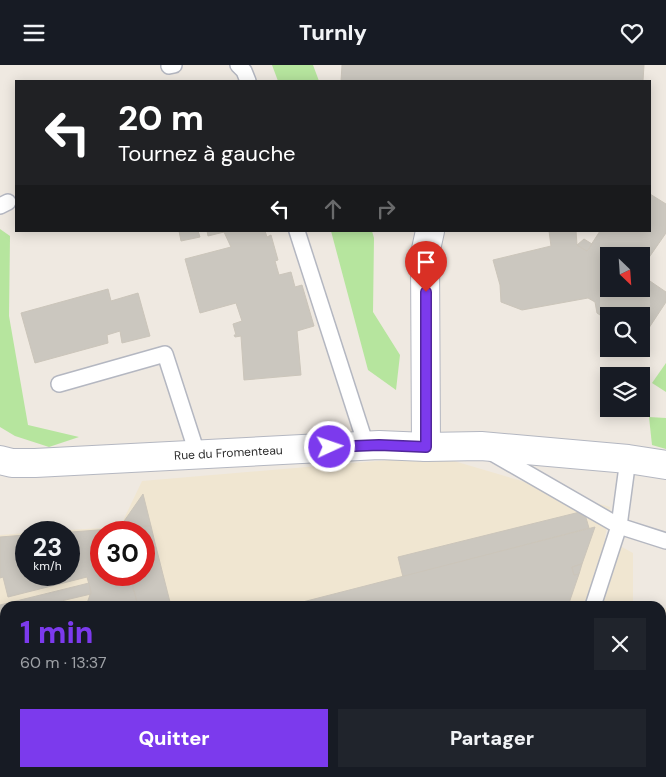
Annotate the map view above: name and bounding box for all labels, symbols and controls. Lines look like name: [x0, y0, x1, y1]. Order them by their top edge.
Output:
text: Turnly: [299, 18, 367, 47]
icon: menu: [20, 19, 48, 47]
icon: heart: [618, 19, 646, 47]
text: 20 m: [118, 95, 204, 141]
icon: left: [35, 100, 100, 165]
text: Tournez à gauche: [118, 139, 296, 168]
icon: left: [266, 195, 294, 223]
icon: ahead: [319, 195, 347, 223]
icon: right: [372, 195, 400, 223]
pin: [405, 241, 447, 292]
north arrow: [600, 247, 650, 297]
map controls: [600, 247, 650, 417]
icon: arrive: [412, 248, 440, 276]
button: search: [600, 307, 650, 357]
button: layers: [600, 367, 650, 417]
position arrow: [303, 420, 355, 472]
street label: Rue du Fromenteau: [174, 442, 283, 464]
speed limit sign: 30: [90, 521, 155, 586]
text: 23: [33, 531, 62, 564]
text: km/h: [33, 558, 62, 574]
text: 1 min: [20, 613, 93, 652]
button: close: [594, 618, 646, 670]
text: 60 m · 13:37: [20, 652, 107, 673]
button: Quitter: [20, 709, 328, 767]
button: Partager: [338, 709, 646, 767]

